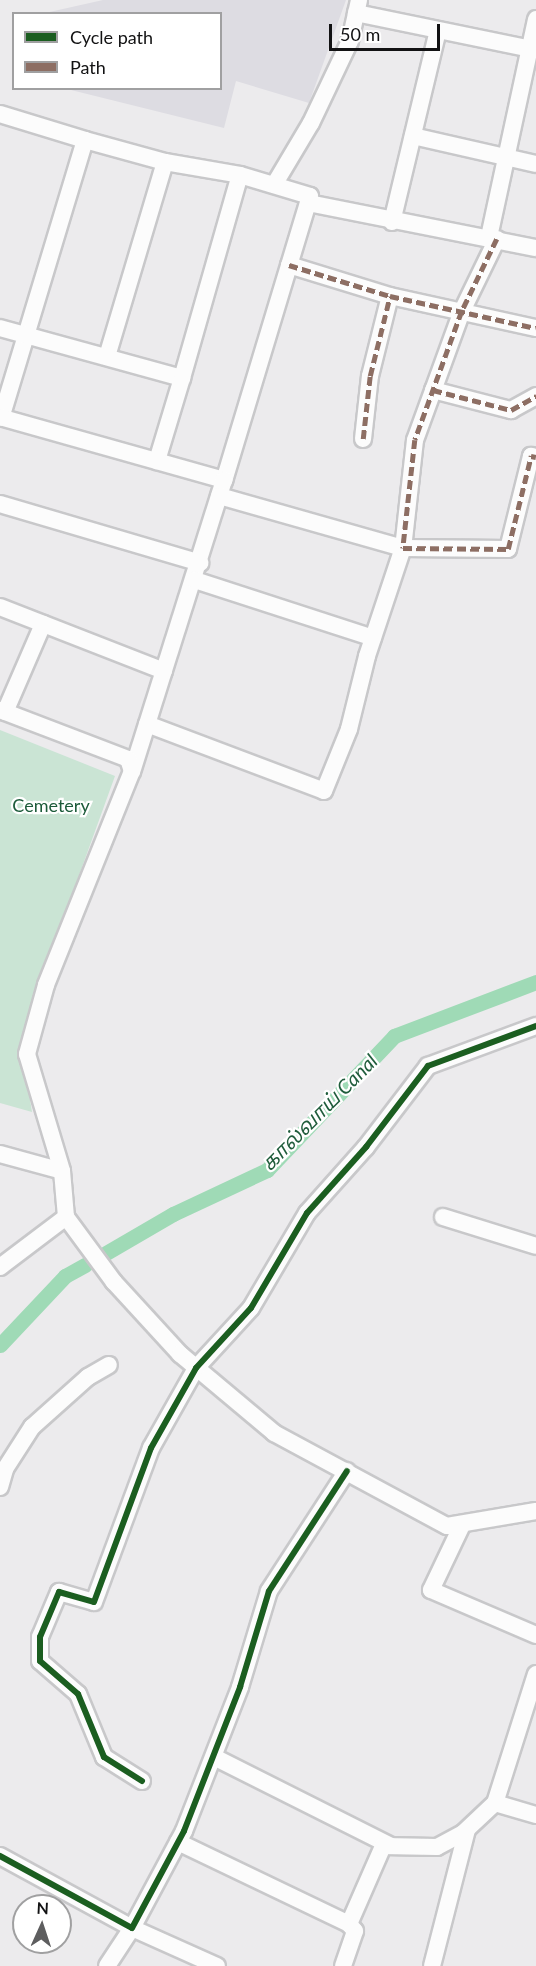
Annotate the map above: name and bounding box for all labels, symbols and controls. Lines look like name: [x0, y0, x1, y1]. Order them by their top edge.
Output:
legend: [12, 12, 222, 90]
scale bar: [332, 12, 443, 50]
text: 50 m: [340, 23, 380, 45]
text: Cycle path: [70, 26, 153, 48]
text: Path: [70, 56, 106, 78]
park label: Cemetery: [12, 794, 90, 816]
water label: கால்வாய் Canal: [256, 1049, 382, 1175]
north arrow: [12, 1894, 72, 1954]
text: N: [36, 1898, 50, 1917]

